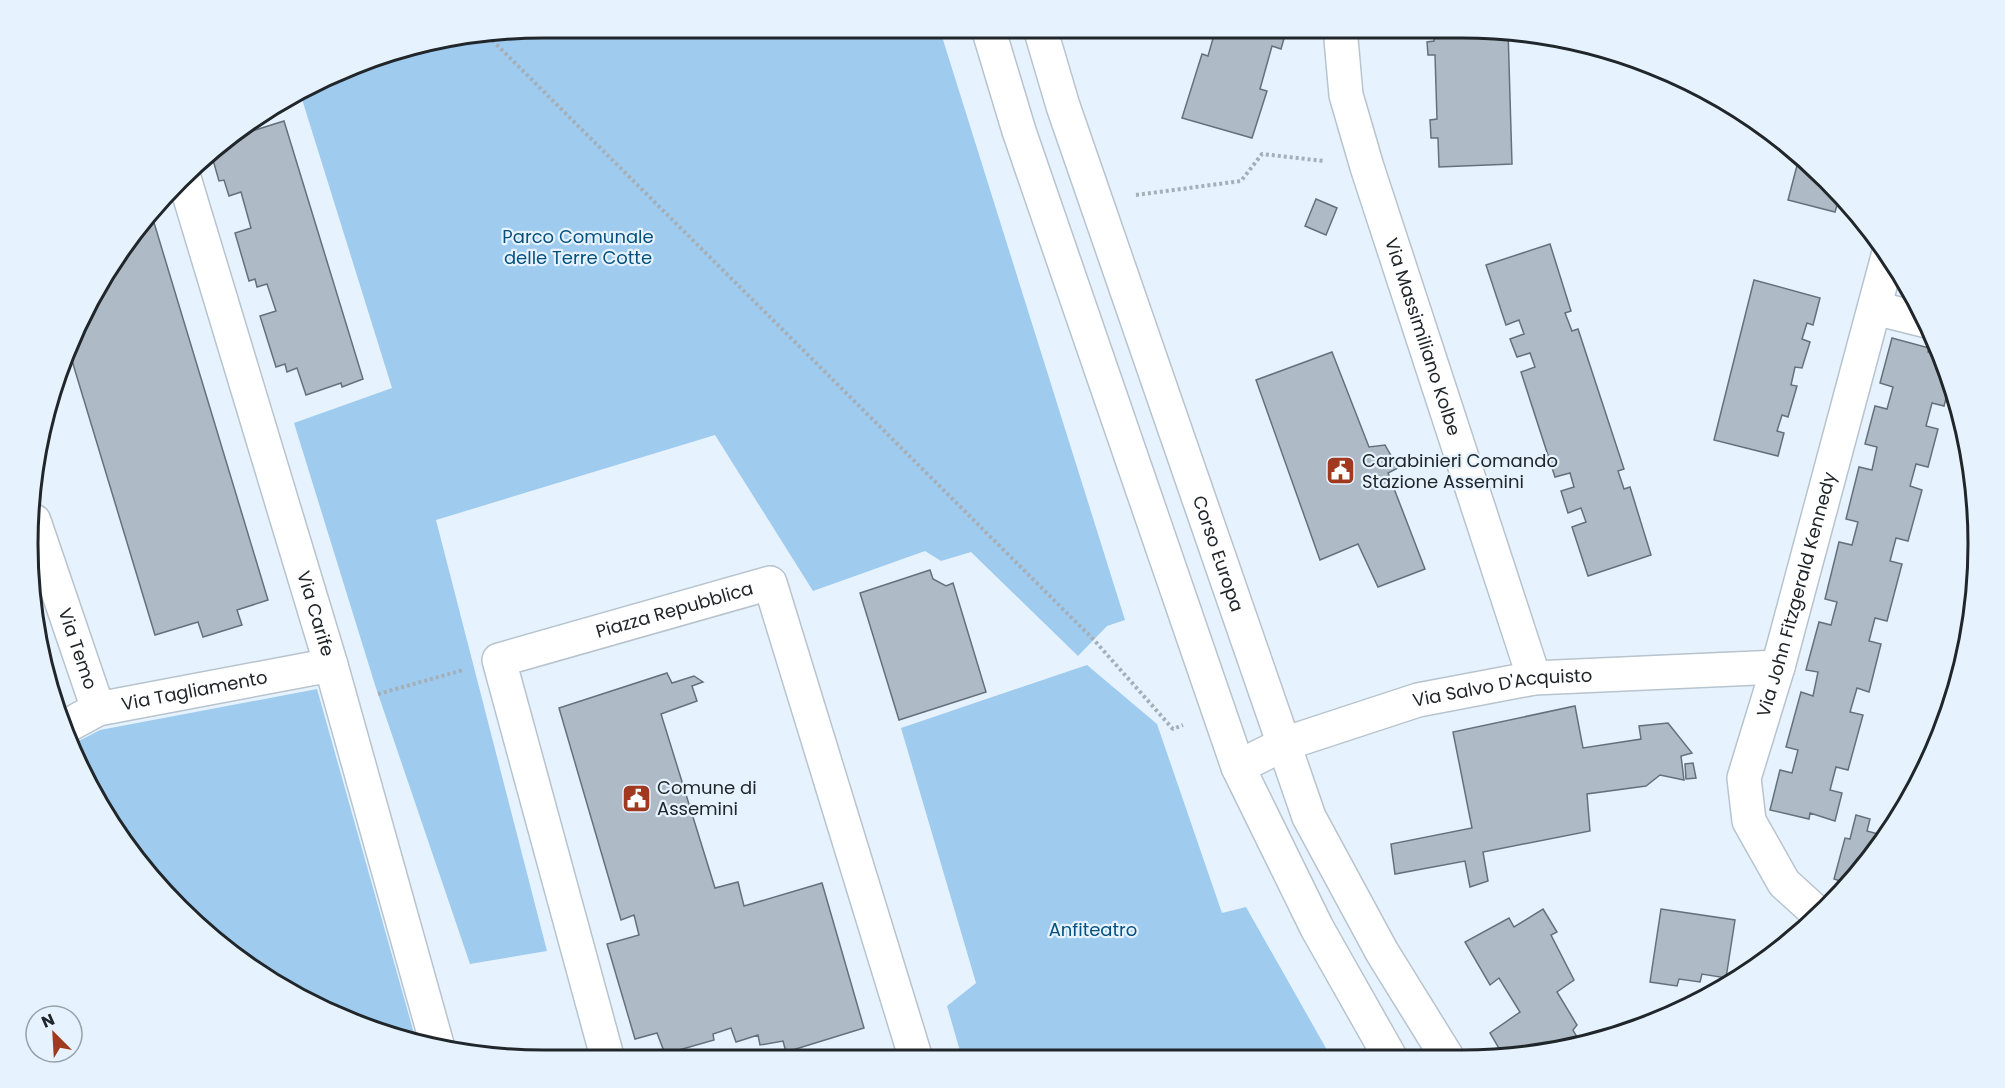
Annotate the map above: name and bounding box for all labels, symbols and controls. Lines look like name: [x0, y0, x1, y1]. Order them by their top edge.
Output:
park label: Parco Comunale delle Terre Cotte: [502, 224, 654, 270]
street label: Via Massimiliano Kolbe: [1379, 235, 1467, 439]
place label: Carabinieri Comando Stazione Assemini: [1362, 448, 1558, 494]
public building icon: Carabinieri Comando Stazione Assemini: [1325, 455, 1357, 487]
street label: Via John Fitzgerald Kennedy: [1750, 469, 1842, 720]
street label: Corso Europa: [1187, 492, 1250, 615]
street label: Via Carife: [291, 568, 341, 659]
street label: Piazza Repubblica: [593, 575, 756, 644]
street label: Via Temo: [53, 605, 103, 693]
street label: Via Salvo D'Acquisto: [1410, 662, 1593, 713]
street label: Via Tagliamento: [119, 664, 269, 716]
place label: Comune di Assemini: [657, 775, 757, 821]
public building icon: Comune di Assemini: [620, 782, 652, 814]
park label: Anfiteatro: [1049, 917, 1137, 942]
north arrow: [24, 1004, 84, 1064]
text: N: [38, 1008, 58, 1034]

